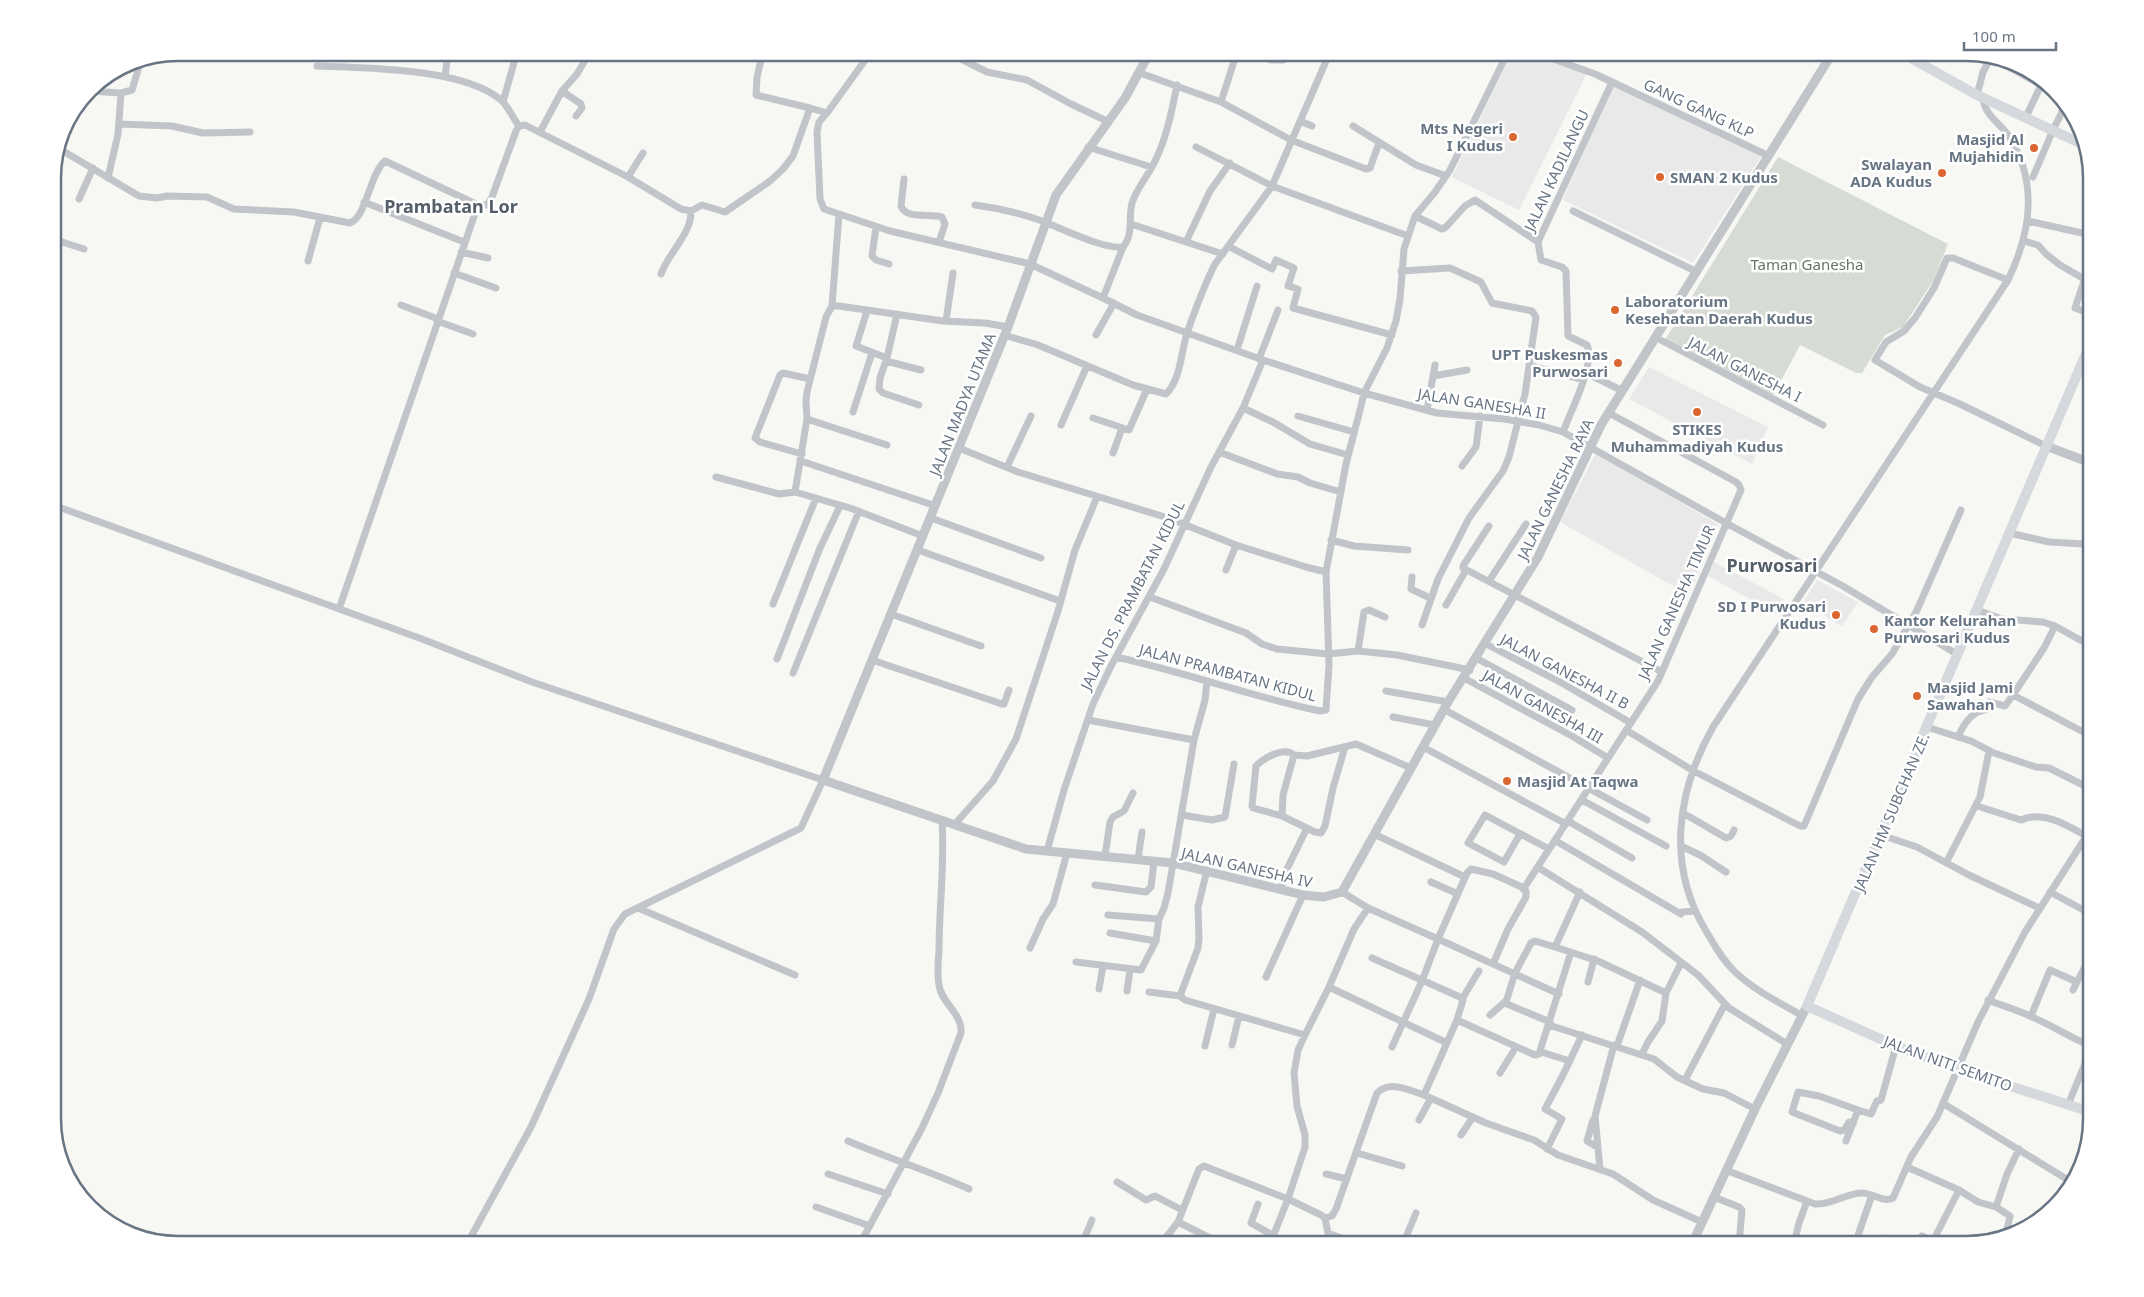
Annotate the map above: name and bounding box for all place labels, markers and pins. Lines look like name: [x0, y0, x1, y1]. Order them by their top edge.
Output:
place label: Mts Negeri I Kudus: [1420, 118, 1503, 155]
place label: Masjid Al Mujahidin: [1949, 129, 2024, 166]
marker: Mts Negeri I Kudus: [1507, 131, 1519, 143]
marker: Masjid Al Mujahidin: [2028, 142, 2040, 154]
place label: Swalayan ADA Kudus: [1850, 154, 1932, 191]
place label: SMAN 2 Kudus: [1670, 167, 1778, 187]
marker: Swalayan ADA Kudus: [1936, 167, 1948, 179]
marker: SMAN 2 Kudus: [1654, 171, 1666, 183]
place label: Laboratorium Kesehatan Daerah Kudus: [1625, 291, 1813, 328]
marker: Laboratorium Kesehatan Daerah Kudus: [1609, 304, 1621, 316]
place label: UPT Puskesmas Purwosari: [1491, 344, 1608, 381]
marker: UPT Puskesmas Purwosari: [1612, 357, 1624, 369]
marker: STIKES Muhammadiyah Kudus: [1691, 406, 1703, 418]
place label: STIKES Muhammadiyah Kudus: [1611, 419, 1783, 456]
place label: SD I Purwosari Kudus: [1717, 596, 1826, 633]
marker: SD I Purwosari Kudus: [1830, 609, 1842, 621]
place label: Kantor Kelurahan Purwosari Kudus: [1884, 610, 2016, 647]
marker: Kantor Kelurahan Purwosari Kudus: [1868, 623, 1880, 635]
place label: Masjid Jami Sawahan: [1927, 677, 2013, 714]
marker: Masjid Jami Sawahan: [1911, 690, 1923, 702]
place label: Masjid At Taqwa: [1517, 771, 1639, 791]
marker: Masjid At Taqwa: [1501, 775, 1513, 787]

